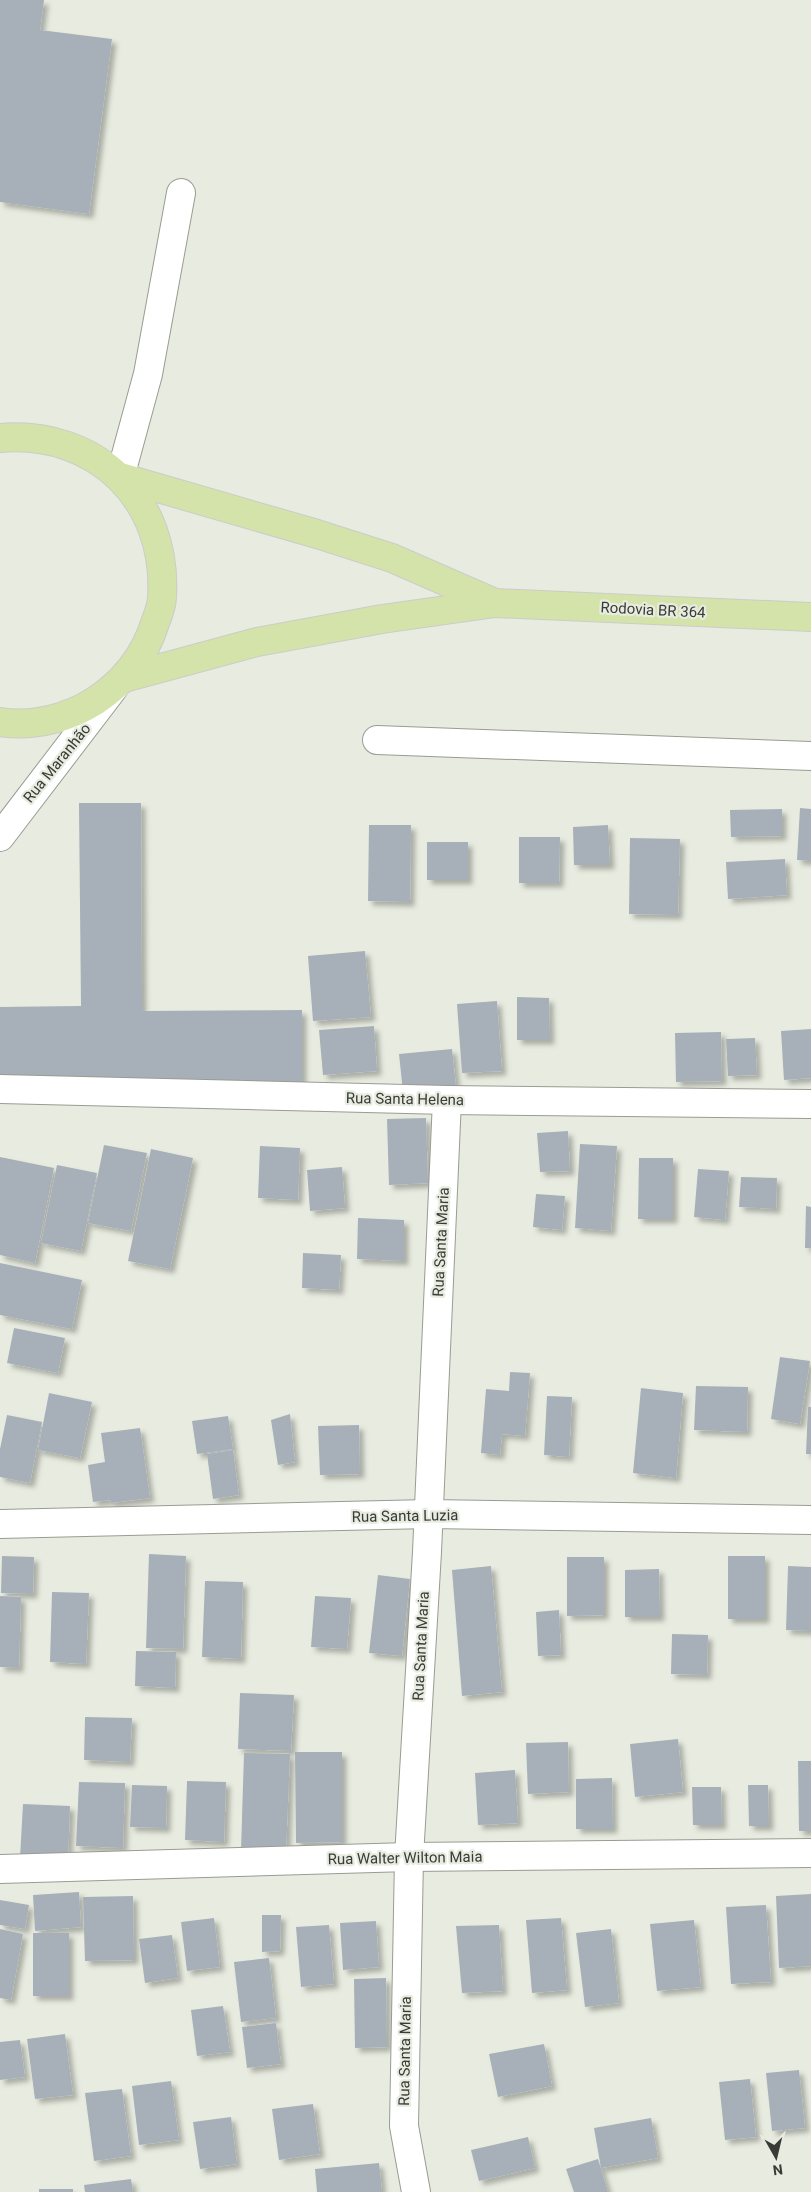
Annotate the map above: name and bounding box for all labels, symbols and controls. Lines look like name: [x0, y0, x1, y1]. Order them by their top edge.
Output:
street label: Rodovia BR 364: [600, 598, 707, 622]
street label: Rua Maranhão: [20, 720, 94, 806]
street label: Rua Santa Helena: [346, 1089, 464, 1109]
street label: Rua Santa Maria: [429, 1187, 453, 1297]
street label: Rua Santa Luzia: [351, 1506, 459, 1526]
street label: Rua Santa Maria: [409, 1591, 433, 1701]
street label: Rua Walter Wilton Maia: [327, 1848, 483, 1868]
street label: Rua Santa Maria: [395, 1996, 415, 2106]
north arrow: [751, 2132, 801, 2182]
text: N: [772, 2161, 784, 2178]

